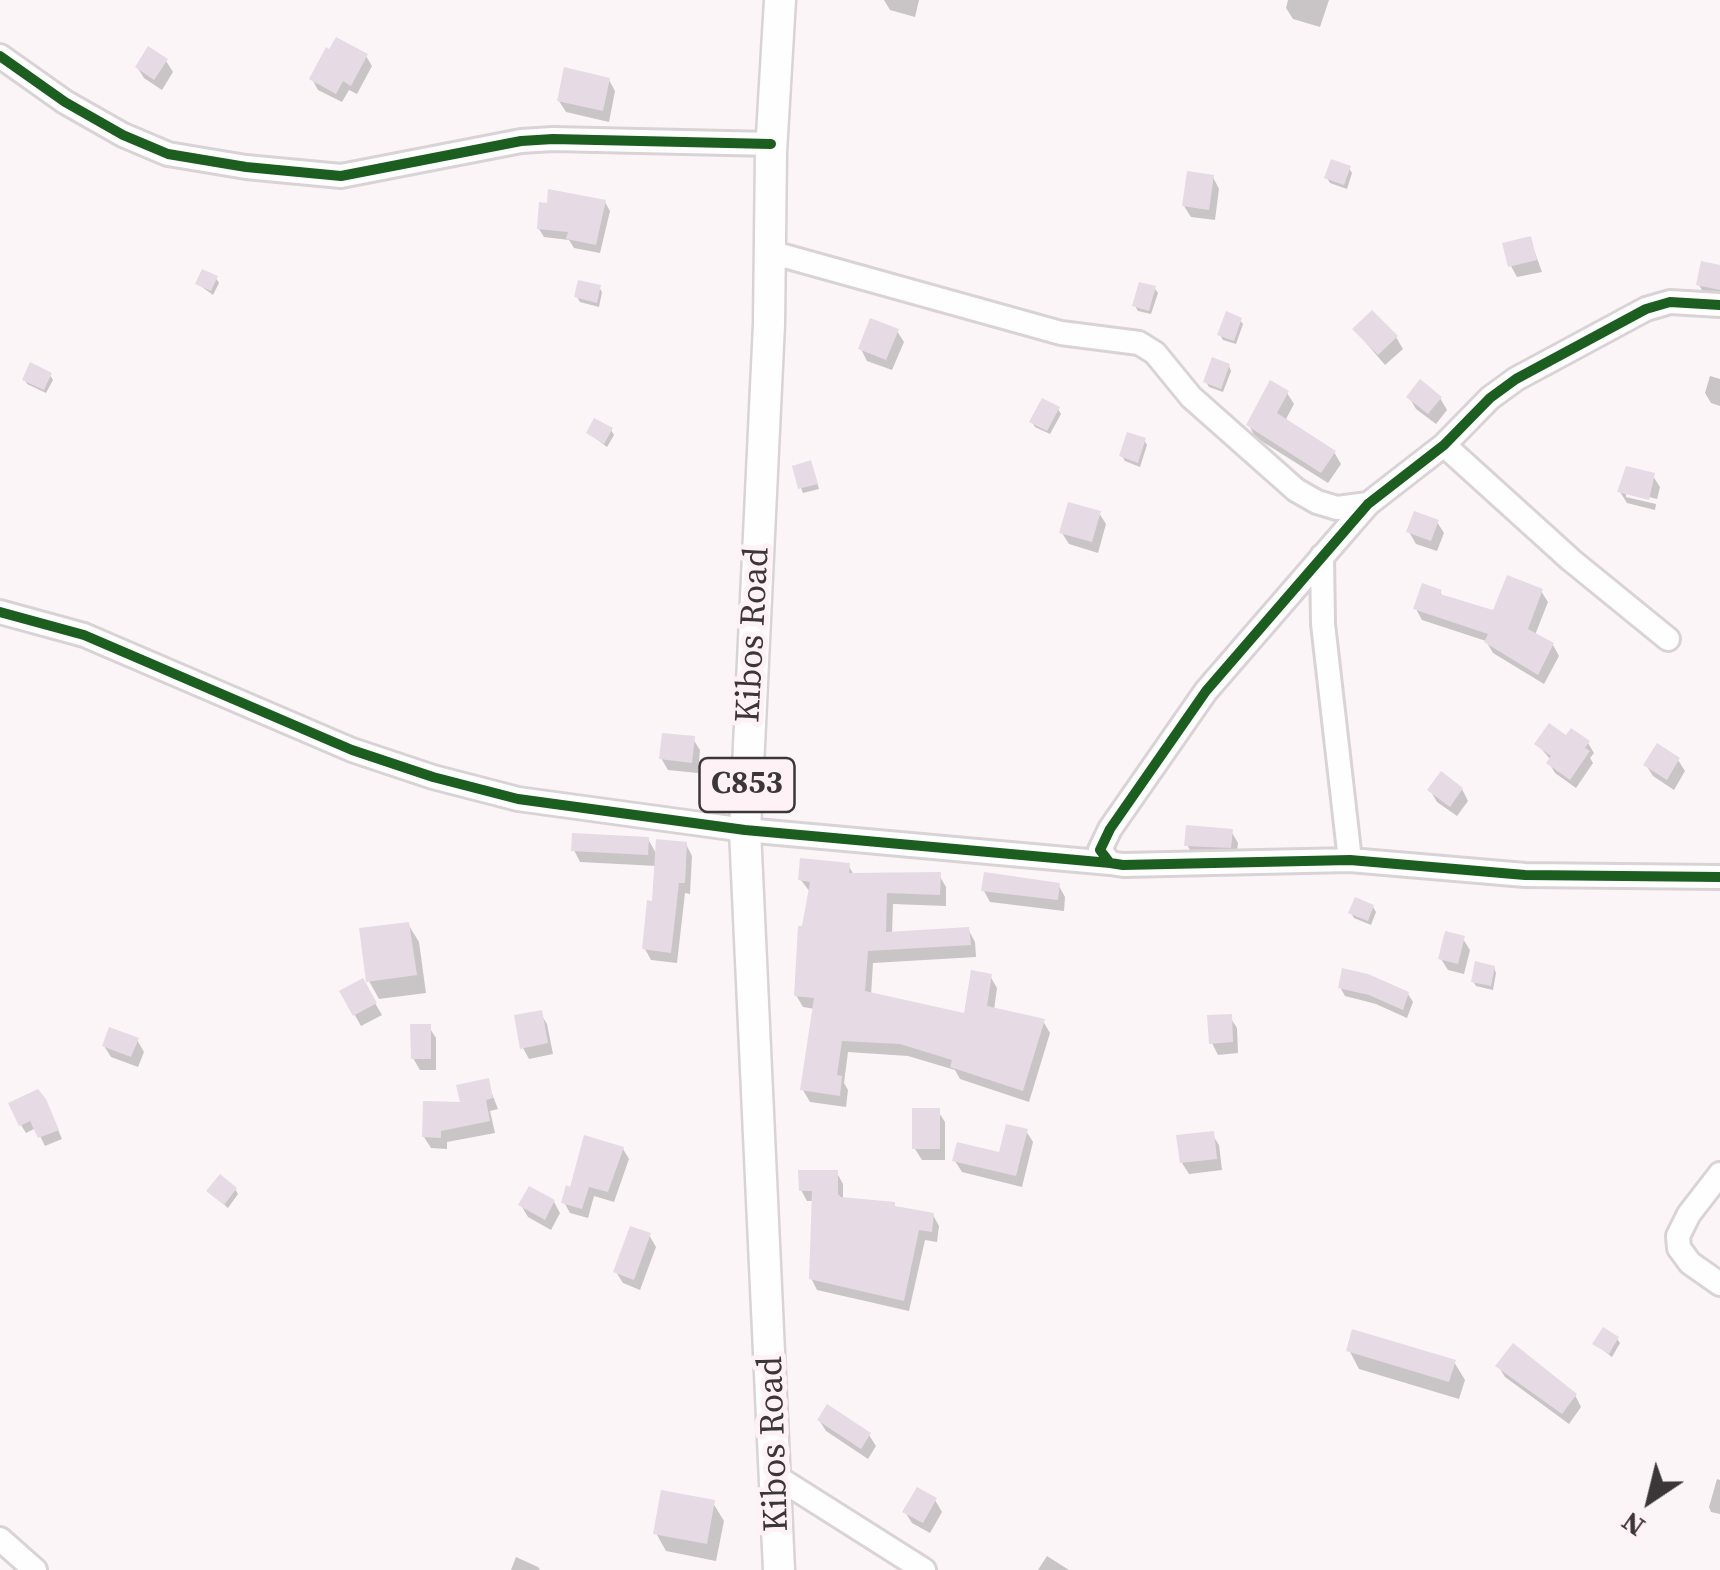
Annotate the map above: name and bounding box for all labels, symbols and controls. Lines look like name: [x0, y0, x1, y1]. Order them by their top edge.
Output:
street label: Kibos Road: [728, 546, 780, 724]
road number: C853: [700, 758, 794, 812]
street label: Kibos Road: [751, 1355, 799, 1533]
north arrow: [1600, 1450, 1700, 1550]
text: N: [1614, 1503, 1652, 1546]

